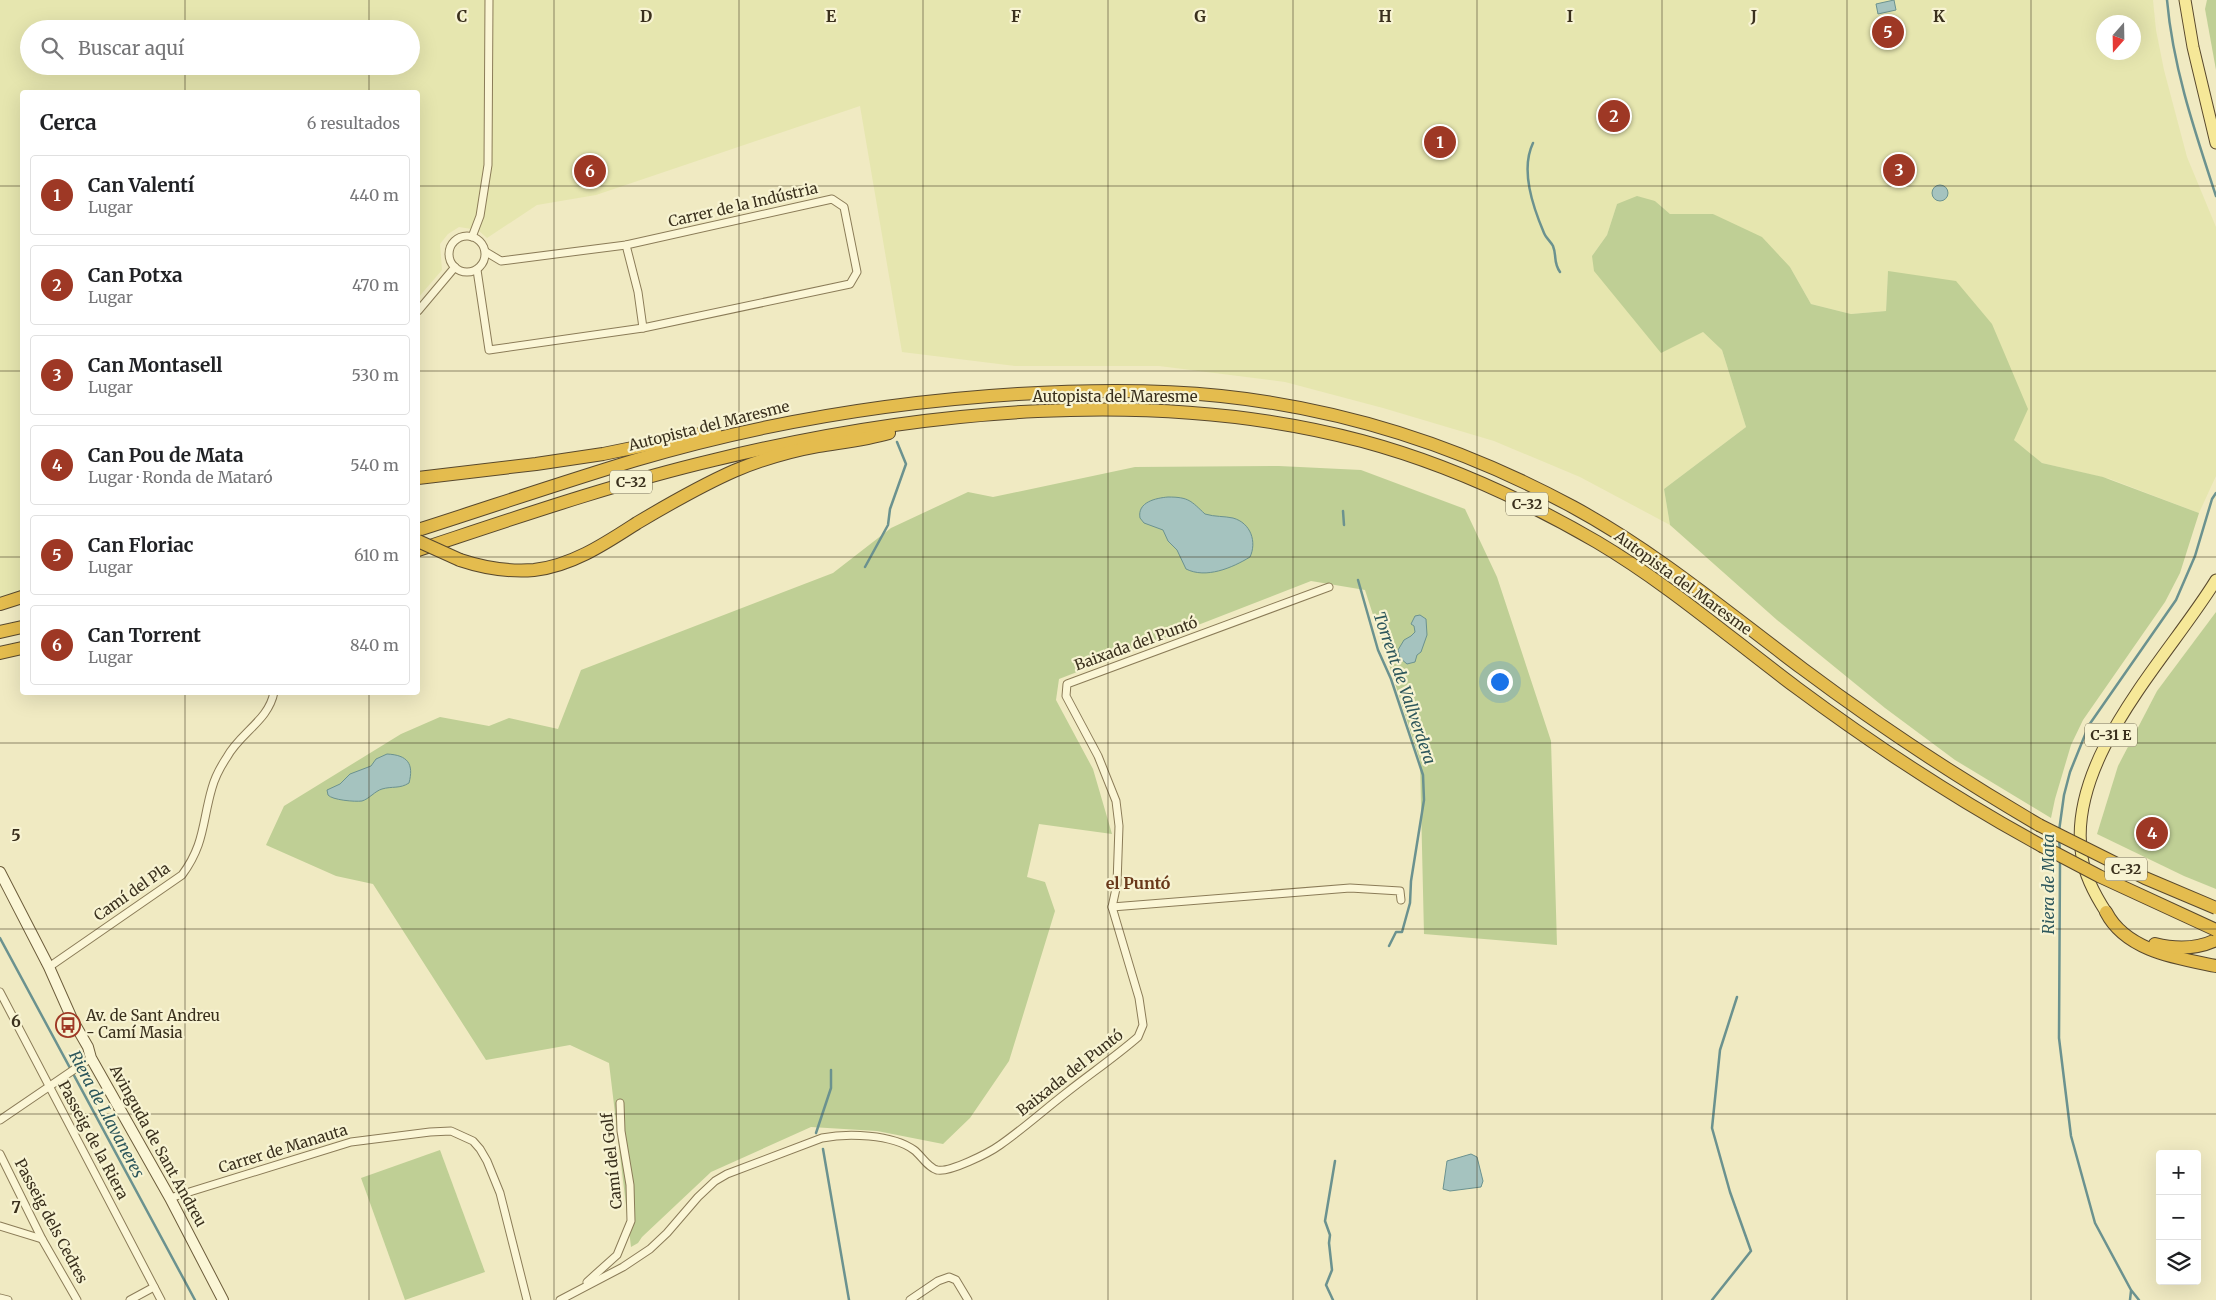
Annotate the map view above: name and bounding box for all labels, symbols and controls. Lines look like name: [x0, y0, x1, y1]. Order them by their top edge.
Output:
text: C: [457, 6, 467, 26]
text: D: [640, 6, 652, 26]
text: E: [826, 6, 837, 26]
text: F: [1011, 6, 1021, 26]
text: G: [1194, 6, 1206, 26]
text: H: [1378, 6, 1392, 26]
text: I: [1567, 6, 1573, 26]
text: J: [1750, 6, 1757, 26]
text: K: [1933, 6, 1945, 26]
pin: 5: [1872, 13, 1904, 51]
north arrow: [2096, 15, 2141, 60]
search box: [20, 20, 420, 75]
icon: search: [38, 34, 66, 62]
text: Buscar aquí: [78, 36, 184, 60]
pin: 2: [1598, 97, 1630, 135]
text: Cerca: [40, 109, 97, 136]
text: 6 resultados: [307, 113, 400, 133]
pin: 1: [1424, 123, 1456, 161]
pin: 3: [1883, 151, 1915, 189]
pin: 6: [574, 152, 606, 190]
text: Can Valentí: [88, 173, 194, 197]
street label: Carrer de la Indústria: [666, 178, 819, 231]
text: 1: [53, 185, 61, 205]
text: 440 m: [349, 185, 399, 205]
text: Lugar: [88, 197, 133, 217]
text: Can Potxa: [88, 263, 183, 287]
text: 2: [52, 275, 62, 295]
text: 470 m: [352, 275, 399, 295]
text: Lugar: [88, 287, 133, 307]
text: Can Montasell: [88, 353, 223, 377]
text: 3: [52, 365, 62, 385]
text: 530 m: [351, 365, 399, 385]
text: Lugar: [88, 377, 133, 397]
street label: Autopista del Maresme: [1031, 387, 1198, 406]
street label: Autopista del Maresme: [625, 396, 791, 455]
text: Can Pou de Mata: [88, 443, 244, 467]
text: 4: [52, 455, 62, 475]
text: 540 m: [350, 455, 399, 475]
text: Lugar · Ronda de Mataró: [88, 467, 273, 487]
road number: C-32: [610, 471, 652, 494]
road number: C-32: [1506, 492, 1548, 516]
street label: Autopista del Maresme: [1610, 526, 1756, 639]
text: Can Floriac: [88, 533, 193, 557]
text: 5: [52, 545, 62, 565]
text: 610 m: [354, 545, 399, 565]
text: Lugar: [88, 557, 133, 577]
water label: Torrent de Vallverdera: [1370, 609, 1440, 767]
street label: Baixada del Puntó: [1072, 612, 1200, 675]
text: Can Torrent: [88, 623, 201, 647]
text: 6: [52, 635, 62, 655]
text: 840 m: [350, 635, 399, 655]
text: Lugar: [88, 647, 133, 667]
your location: [1487, 669, 1513, 695]
road number: C-31 E: [2085, 724, 2137, 746]
pin: 4: [2136, 814, 2168, 852]
text: 5: [11, 825, 21, 845]
water label: Riera de Mata: [2038, 834, 2058, 934]
street label: Camí del Pla: [90, 858, 173, 925]
road number: C-32: [2105, 858, 2147, 881]
district label: el Puntó: [1106, 873, 1171, 893]
place label: Av. de Sant Andreu - Camí Masia: [85, 1006, 220, 1042]
text: 6: [11, 1011, 21, 1031]
bus stop icon: Av. de Sant Andreu - Camí Masia: [55, 1012, 81, 1038]
street label: Baixada del Puntó: [1013, 1025, 1127, 1120]
water label: Riera de Llavaneres: [65, 1047, 149, 1181]
street label: Avinguda de Sant Andreu: [105, 1061, 211, 1230]
street label: Passeig de la Riera: [54, 1077, 133, 1202]
street label: Camí del Golf: [597, 1111, 626, 1210]
street label: Carrer de Manauta: [216, 1120, 350, 1177]
map controls: [2156, 1150, 2201, 1285]
button: +: [2156, 1150, 2201, 1195]
street label: Passeig dels Cedres: [11, 1155, 92, 1286]
button: −: [2156, 1195, 2201, 1240]
text: 7: [11, 1197, 21, 1217]
button: layers: [2156, 1240, 2201, 1285]

